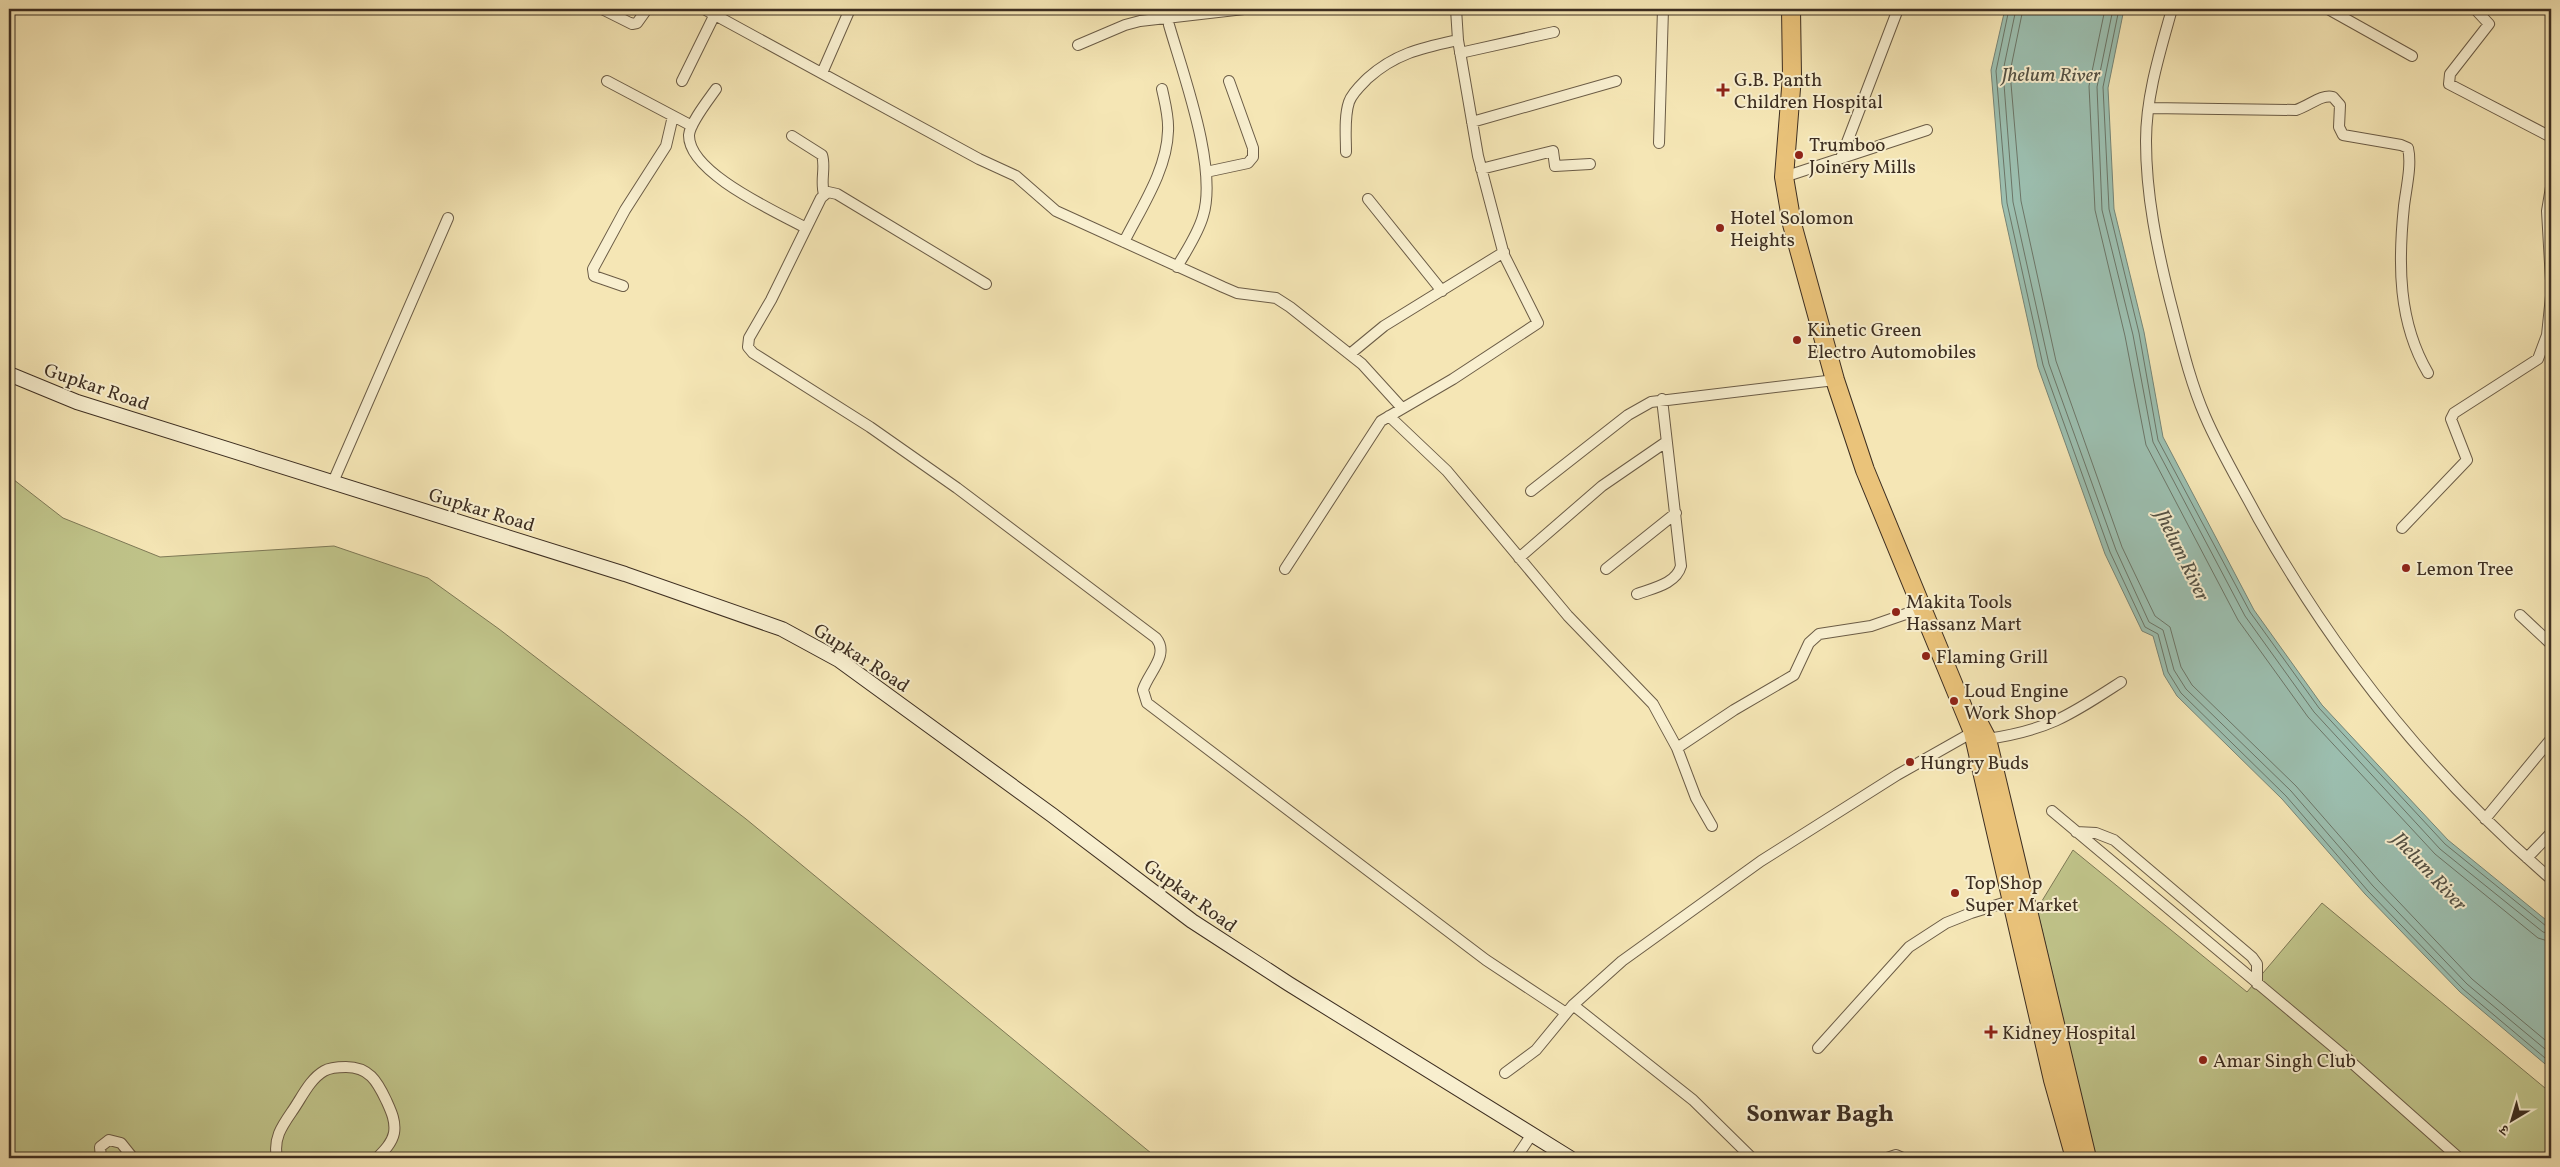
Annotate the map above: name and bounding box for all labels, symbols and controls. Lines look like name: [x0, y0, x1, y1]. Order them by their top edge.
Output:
water label: Jhelum River: [2000, 62, 2101, 90]
place label: G.B. Panth Children Hospital: [1734, 68, 1883, 116]
marker: G.B. Panth Children Hospital: [1716, 83, 1730, 97]
place label: Trumboo Joinery Mills: [1809, 133, 1916, 181]
marker: Trumboo Joinery Mills: [1793, 149, 1805, 161]
place label: Hotel Solomon Heights: [1730, 206, 1854, 254]
marker: Hotel Solomon Heights: [1714, 222, 1726, 234]
place label: Kinetic Green Electro Automobiles: [1807, 318, 1976, 366]
marker: Kinetic Green Electro Automobiles: [1791, 334, 1803, 346]
street label: Gupkar Road: [40, 358, 152, 418]
street label: Gupkar Road: [425, 482, 538, 539]
water label: Jhelum River: [2146, 503, 2216, 607]
place label: Lemon Tree: [2416, 557, 2513, 583]
marker: Lemon Tree: [2400, 562, 2412, 574]
place label: Makita Tools Hassanz Mart: [1906, 590, 2022, 638]
marker: Makita Tools Hassanz Mart: [1890, 606, 1902, 618]
street label: Gupkar Road: [808, 618, 914, 699]
place label: Flaming Grill: [1936, 645, 2048, 671]
marker: Flaming Grill: [1920, 650, 1932, 662]
place label: Loud Engine Work Shop: [1964, 679, 2069, 727]
marker: Loud Engine Work Shop: [1948, 695, 1960, 707]
place label: Hungry Buds: [1920, 751, 2029, 777]
marker: Hungry Buds: [1904, 756, 1916, 768]
water label: Jhelum River: [2383, 825, 2473, 918]
street label: Gupkar Road: [1138, 854, 1242, 939]
place label: Top Shop Super Market: [1965, 871, 2079, 919]
marker: Top Shop Super Market: [1949, 887, 1961, 899]
place label: Kidney Hospital: [2002, 1021, 2136, 1047]
marker: Kidney Hospital: [1984, 1025, 1998, 1039]
place label: Amar Singh Club: [2213, 1049, 2356, 1075]
marker: Amar Singh Club: [2197, 1054, 2209, 1066]
north arrow: [2488, 1094, 2538, 1144]
district label: Sonwar Bagh: [1746, 1098, 1894, 1132]
text: उ: [2496, 1119, 2514, 1139]

